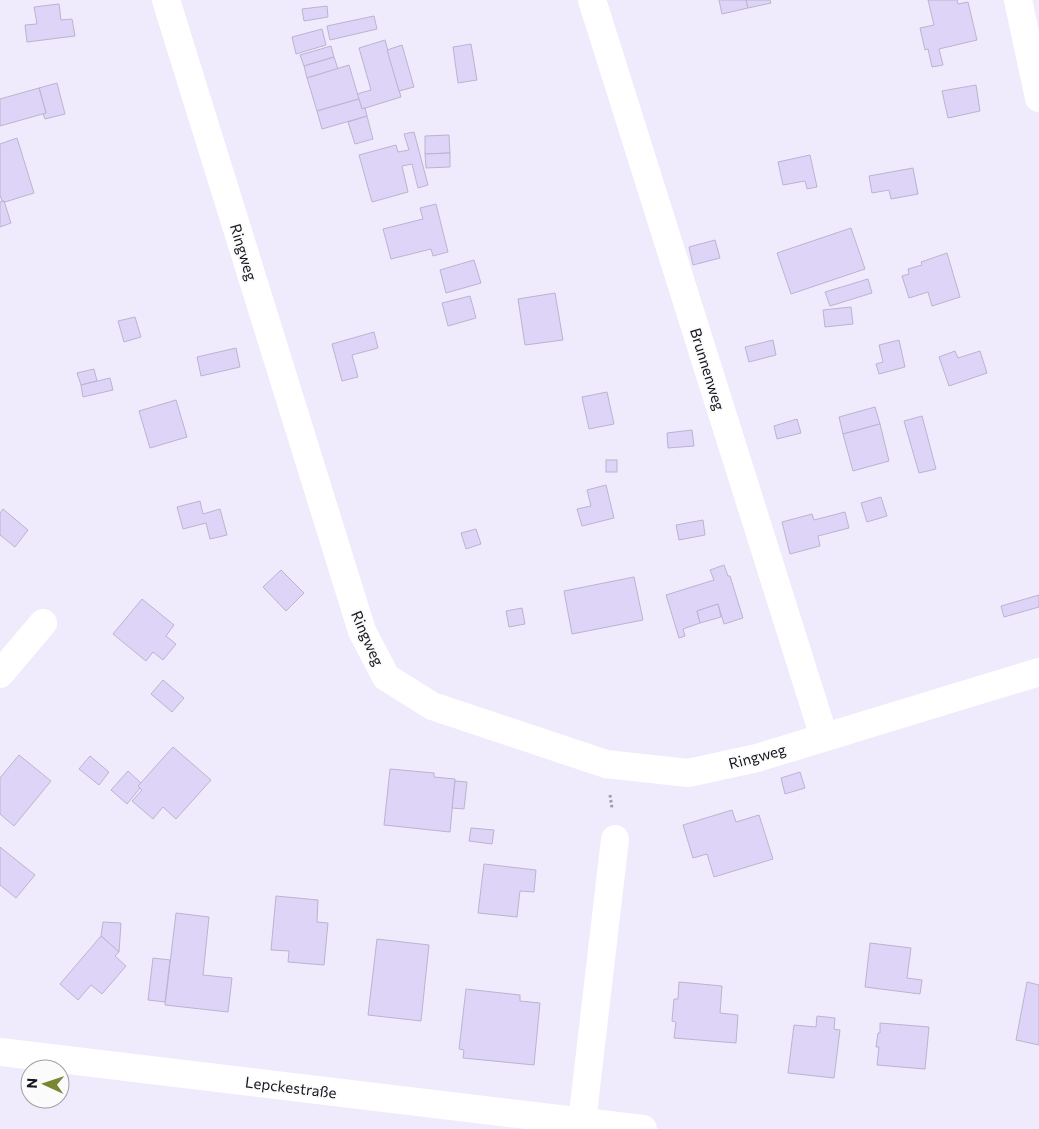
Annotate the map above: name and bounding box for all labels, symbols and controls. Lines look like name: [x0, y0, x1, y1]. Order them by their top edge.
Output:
street label: Ringweg: [227, 221, 261, 283]
street label: Brunnenweg: [687, 326, 729, 412]
street label: Ringweg: [348, 608, 388, 668]
street label: Ringweg: [726, 740, 788, 772]
north arrow: [20, 1059, 70, 1109]
street label: Lepckestraße: [244, 1072, 338, 1102]
text: N: [23, 1078, 40, 1089]

